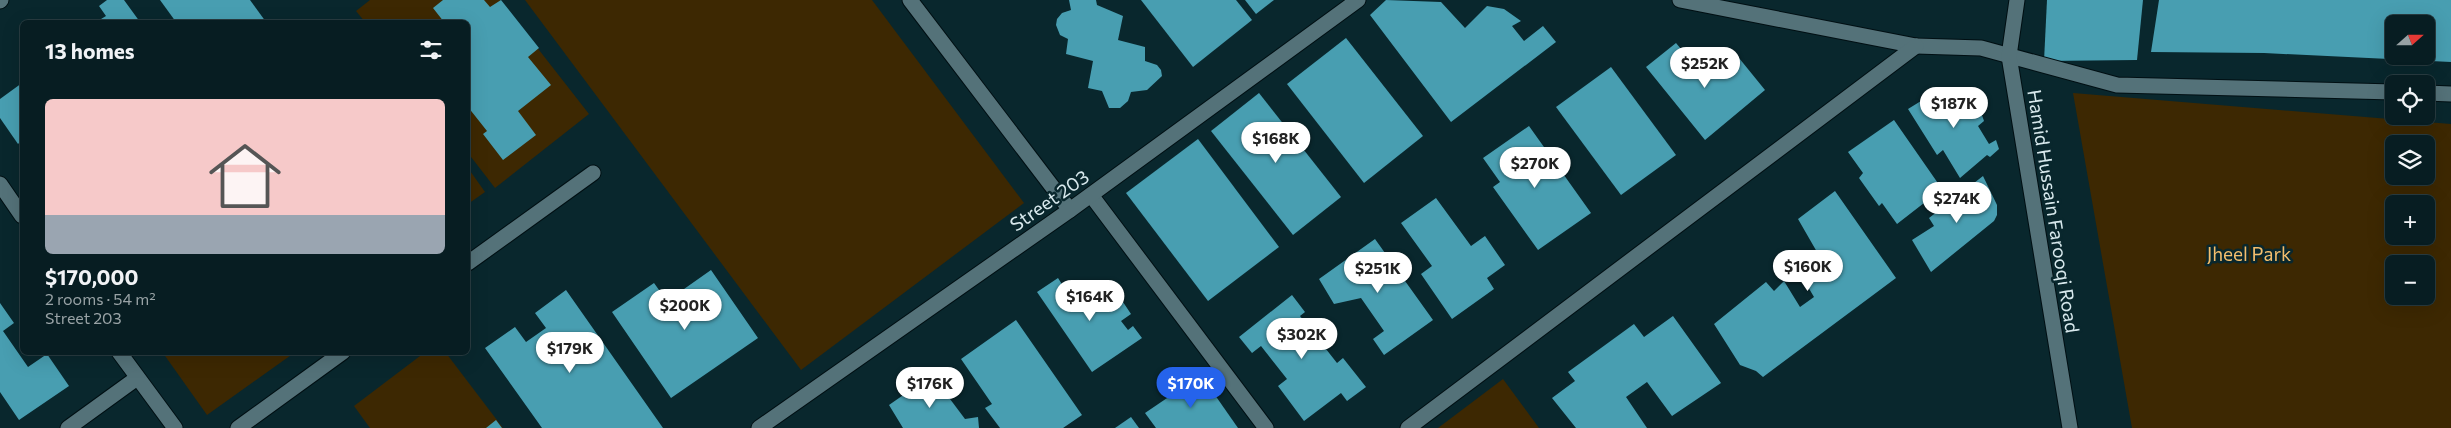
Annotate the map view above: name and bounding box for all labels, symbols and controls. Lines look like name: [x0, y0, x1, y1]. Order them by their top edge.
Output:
north arrow: [2385, 15, 2435, 65]
map controls: [2385, 15, 2435, 305]
icon: filters: [417, 36, 445, 64]
text: 13 homes: [45, 38, 135, 63]
pin: $252K: [1670, 46, 1740, 89]
text: $252K: [1681, 53, 1729, 72]
button: locate: [2385, 75, 2435, 125]
pin: $187K: [1919, 86, 1989, 129]
street label: Hamid Hussain Farooqi Road: [2023, 88, 2085, 334]
text: $187K: [1931, 93, 1977, 112]
pin: $168K: [1241, 121, 1311, 164]
text: $168K: [1252, 128, 1300, 147]
icon: home: [200, 131, 290, 221]
button: layers: [2385, 135, 2435, 185]
pin: $270K: [1500, 146, 1570, 189]
text: $270K: [1511, 153, 1559, 172]
street label: Street 203: [1005, 164, 1093, 236]
pin: $274K: [1922, 182, 1992, 224]
text: $274K: [1933, 188, 1981, 207]
button: +: [2385, 195, 2435, 245]
park label: Jheel Park: [2207, 242, 2291, 265]
pin: $160K: [1773, 250, 1843, 292]
pin: $251K: [1343, 252, 1413, 294]
button: −: [2385, 255, 2435, 305]
text: $160K: [1784, 256, 1832, 275]
text: $251K: [1355, 258, 1401, 277]
text: $170,000: [45, 264, 138, 289]
pin: $164K: [1055, 280, 1125, 322]
text: $164K: [1066, 286, 1114, 305]
pin: $200K: [650, 288, 720, 331]
text: 2 rooms · 54 m²: [45, 289, 156, 308]
text: $200K: [660, 295, 710, 314]
text: Street 203: [45, 308, 122, 327]
pin: $302K: [1267, 318, 1337, 360]
text: $302K: [1277, 324, 1327, 343]
pin: $179K: [535, 332, 605, 374]
text: $179K: [547, 338, 593, 357]
pin: $176K: [895, 366, 965, 409]
pin: $170K: [1156, 366, 1226, 409]
text: $176K: [907, 373, 953, 392]
text: $170K: [1168, 373, 1214, 392]

